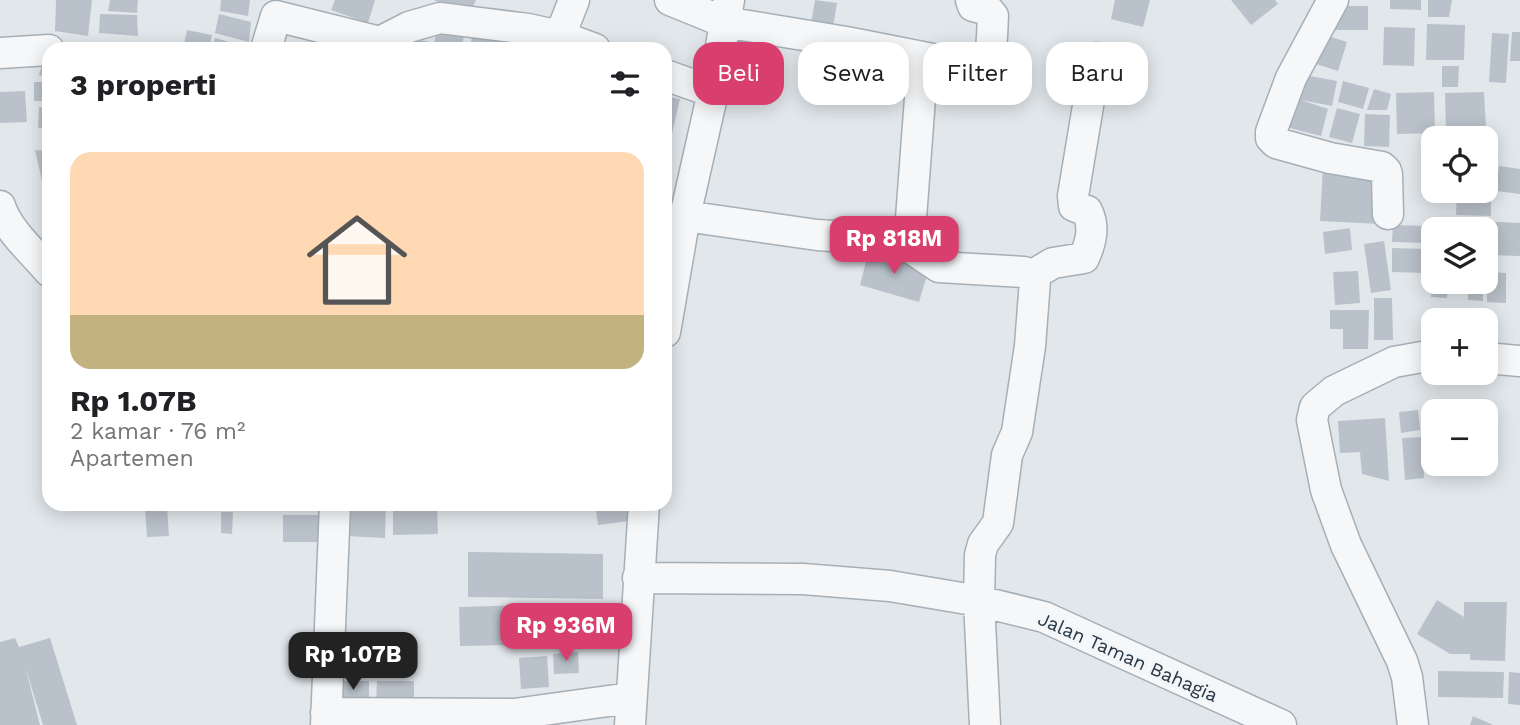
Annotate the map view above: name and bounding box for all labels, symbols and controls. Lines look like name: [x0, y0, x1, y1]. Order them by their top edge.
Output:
chip: Beli: [693, 42, 784, 105]
chip: Sewa: [798, 42, 909, 105]
chip: Filter: [923, 42, 1032, 105]
chip: Baru: [1046, 42, 1148, 105]
icon: filters: [606, 65, 644, 103]
text: 3 properti: [70, 67, 216, 102]
map controls: [1421, 126, 1498, 476]
button: locate: [1421, 126, 1498, 203]
icon: home: [294, 197, 420, 323]
pin: Rp 818M: [829, 216, 959, 276]
button: layers: [1421, 217, 1498, 294]
text: Rp 818M: [846, 225, 942, 252]
button: +: [1421, 308, 1498, 385]
text: Rp 1.07B: [70, 383, 196, 418]
button: −: [1421, 399, 1498, 476]
text: 2 kamar · 76 m²: [70, 418, 245, 445]
text: Apartemen: [70, 445, 194, 472]
pin: Rp 936M: [501, 604, 631, 663]
street label: Jalan Taman Bahagia: [1034, 607, 1222, 707]
text: Rp 936M: [516, 612, 616, 639]
pin: Rp 1.07B: [281, 632, 425, 692]
text: Rp 1.07B: [305, 641, 401, 668]

